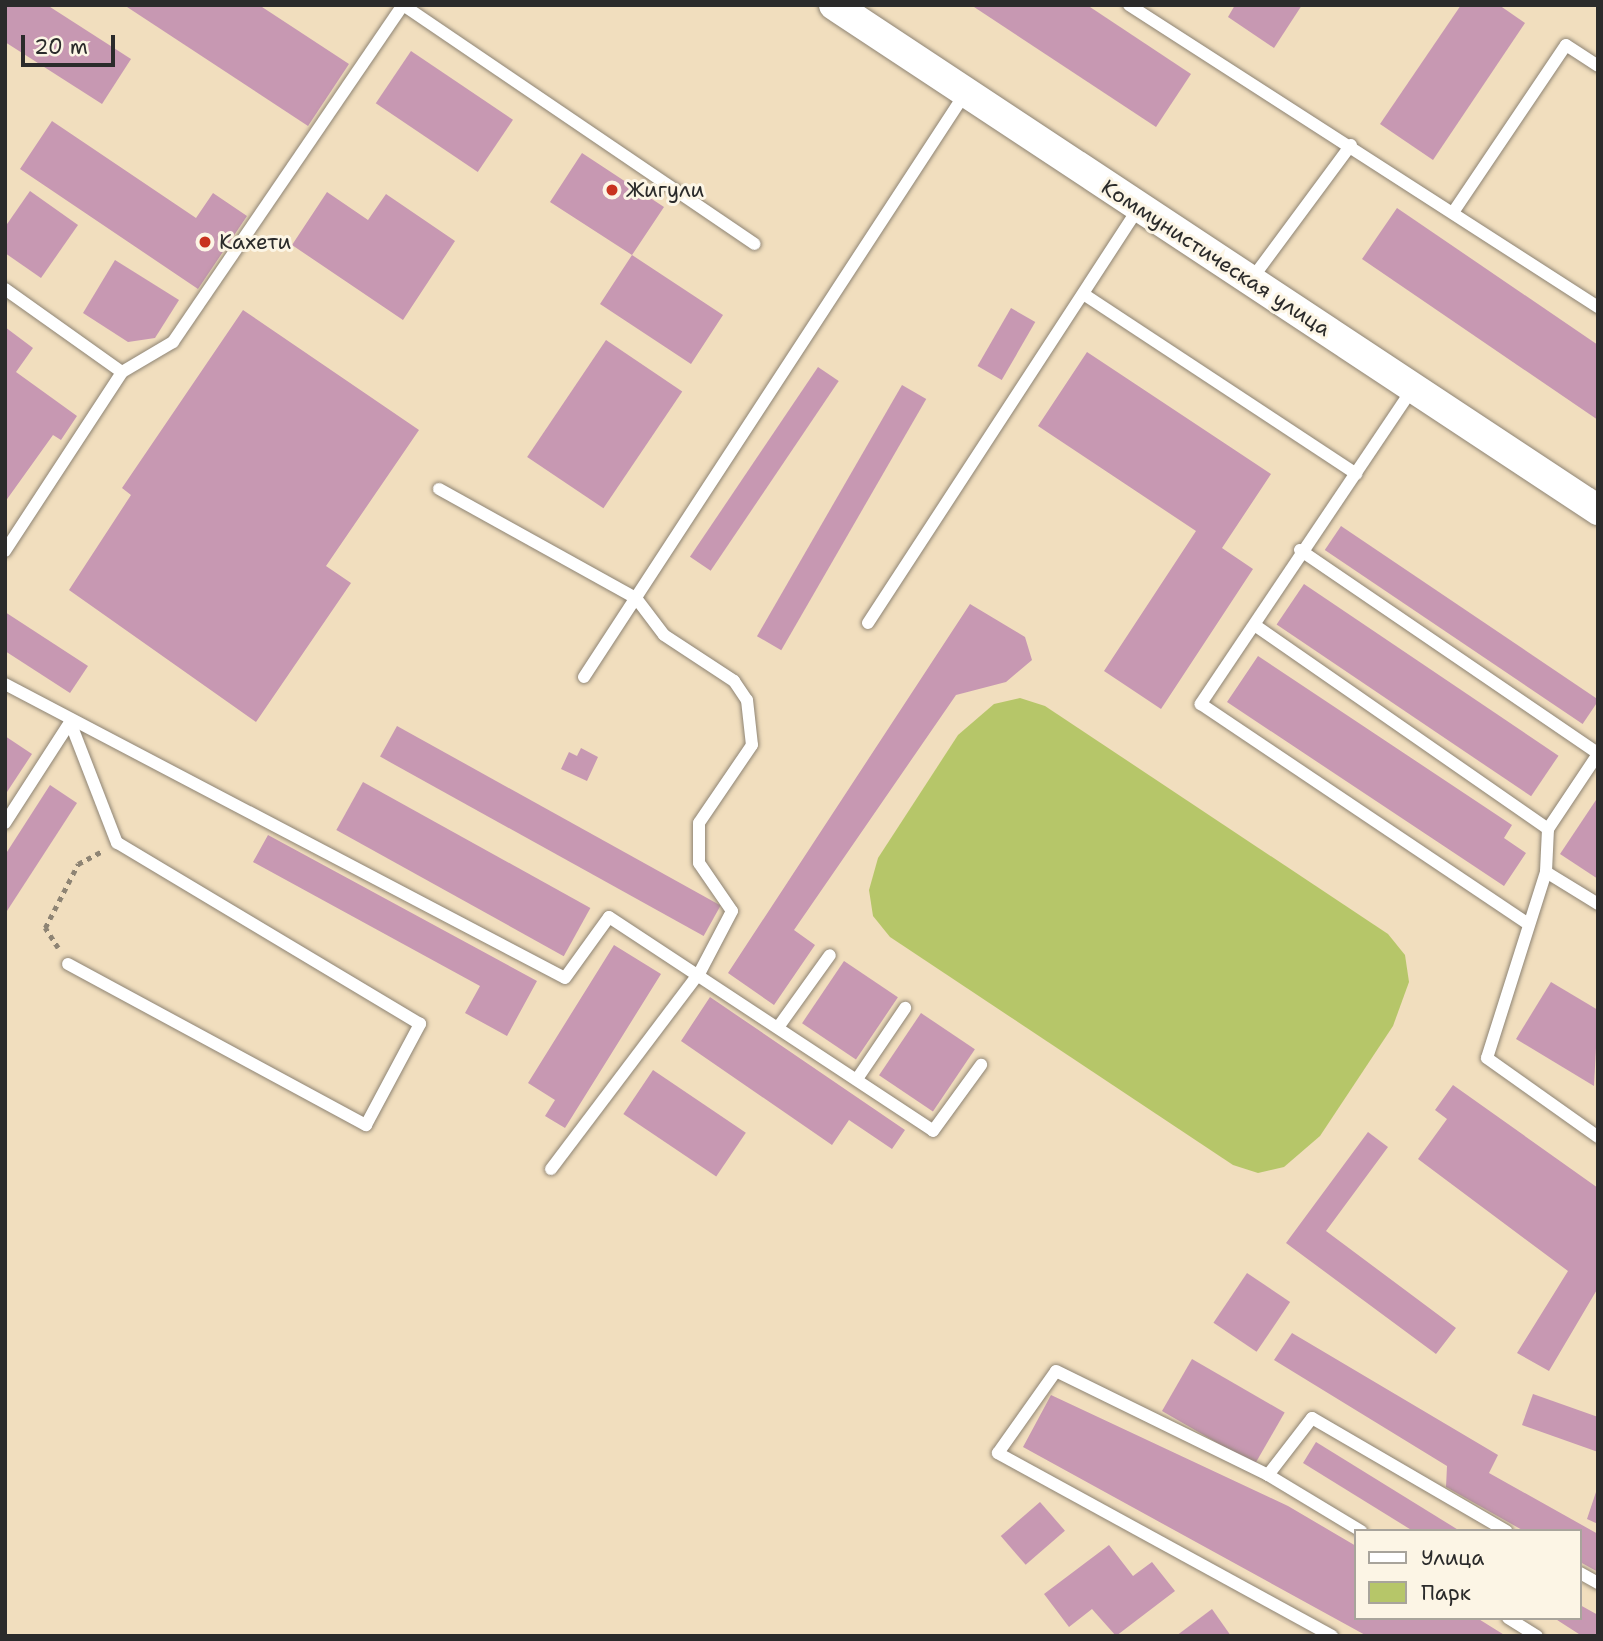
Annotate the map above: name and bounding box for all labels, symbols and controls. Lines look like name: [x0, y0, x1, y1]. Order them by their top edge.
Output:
scale bar: [24, 21, 119, 65]
text: 20 m: [34, 33, 88, 61]
street label: Коммунистическая улица: [1097, 174, 1335, 342]
place label: Жигули: [626, 177, 704, 203]
marker: Жигули: [604, 182, 620, 198]
place label: Кахети: [219, 229, 291, 255]
marker: Кахети: [197, 234, 213, 250]
legend: [1354, 1529, 1582, 1620]
text: Улица: [1421, 1544, 1484, 1572]
text: Парк: [1421, 1579, 1471, 1607]

